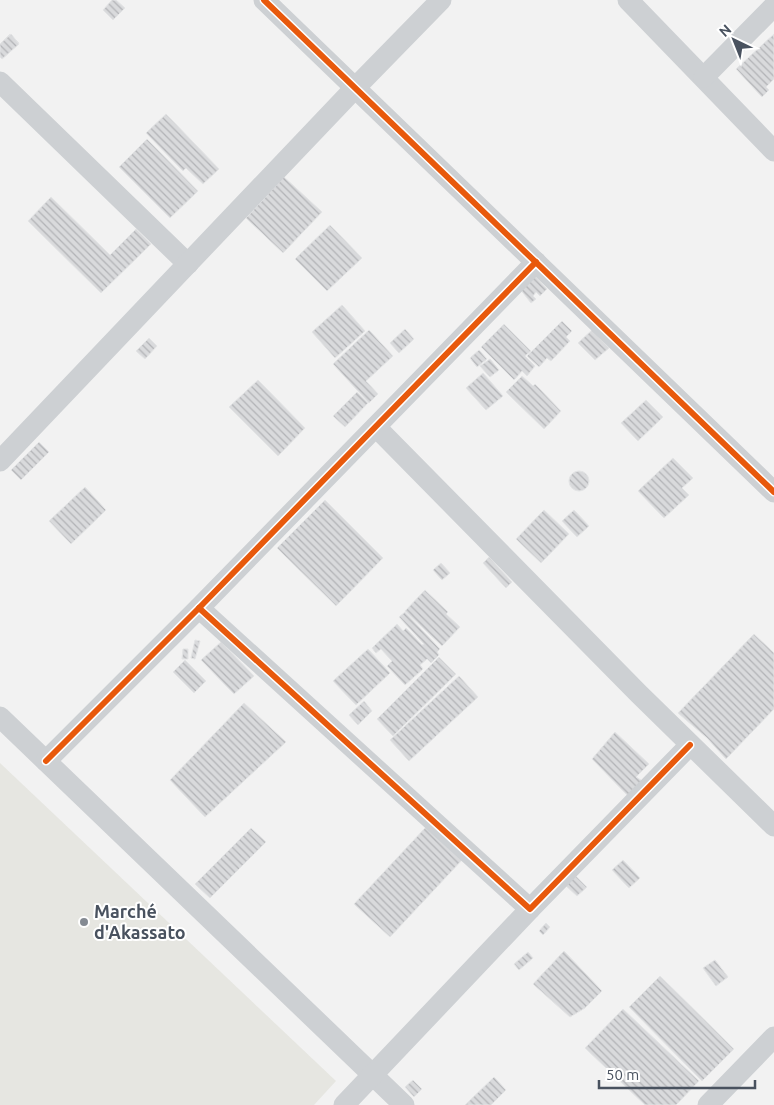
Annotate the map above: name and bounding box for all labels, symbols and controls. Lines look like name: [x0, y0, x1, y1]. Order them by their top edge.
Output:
north arrow: [709, 15, 759, 65]
text: N: [716, 21, 734, 40]
place label: Marché d'Akassato: [94, 901, 186, 942]
marker: Marché d'Akassato: [78, 916, 90, 928]
scale bar: [599, 1058, 755, 1090]
text: 50 m: [606, 1066, 639, 1083]

